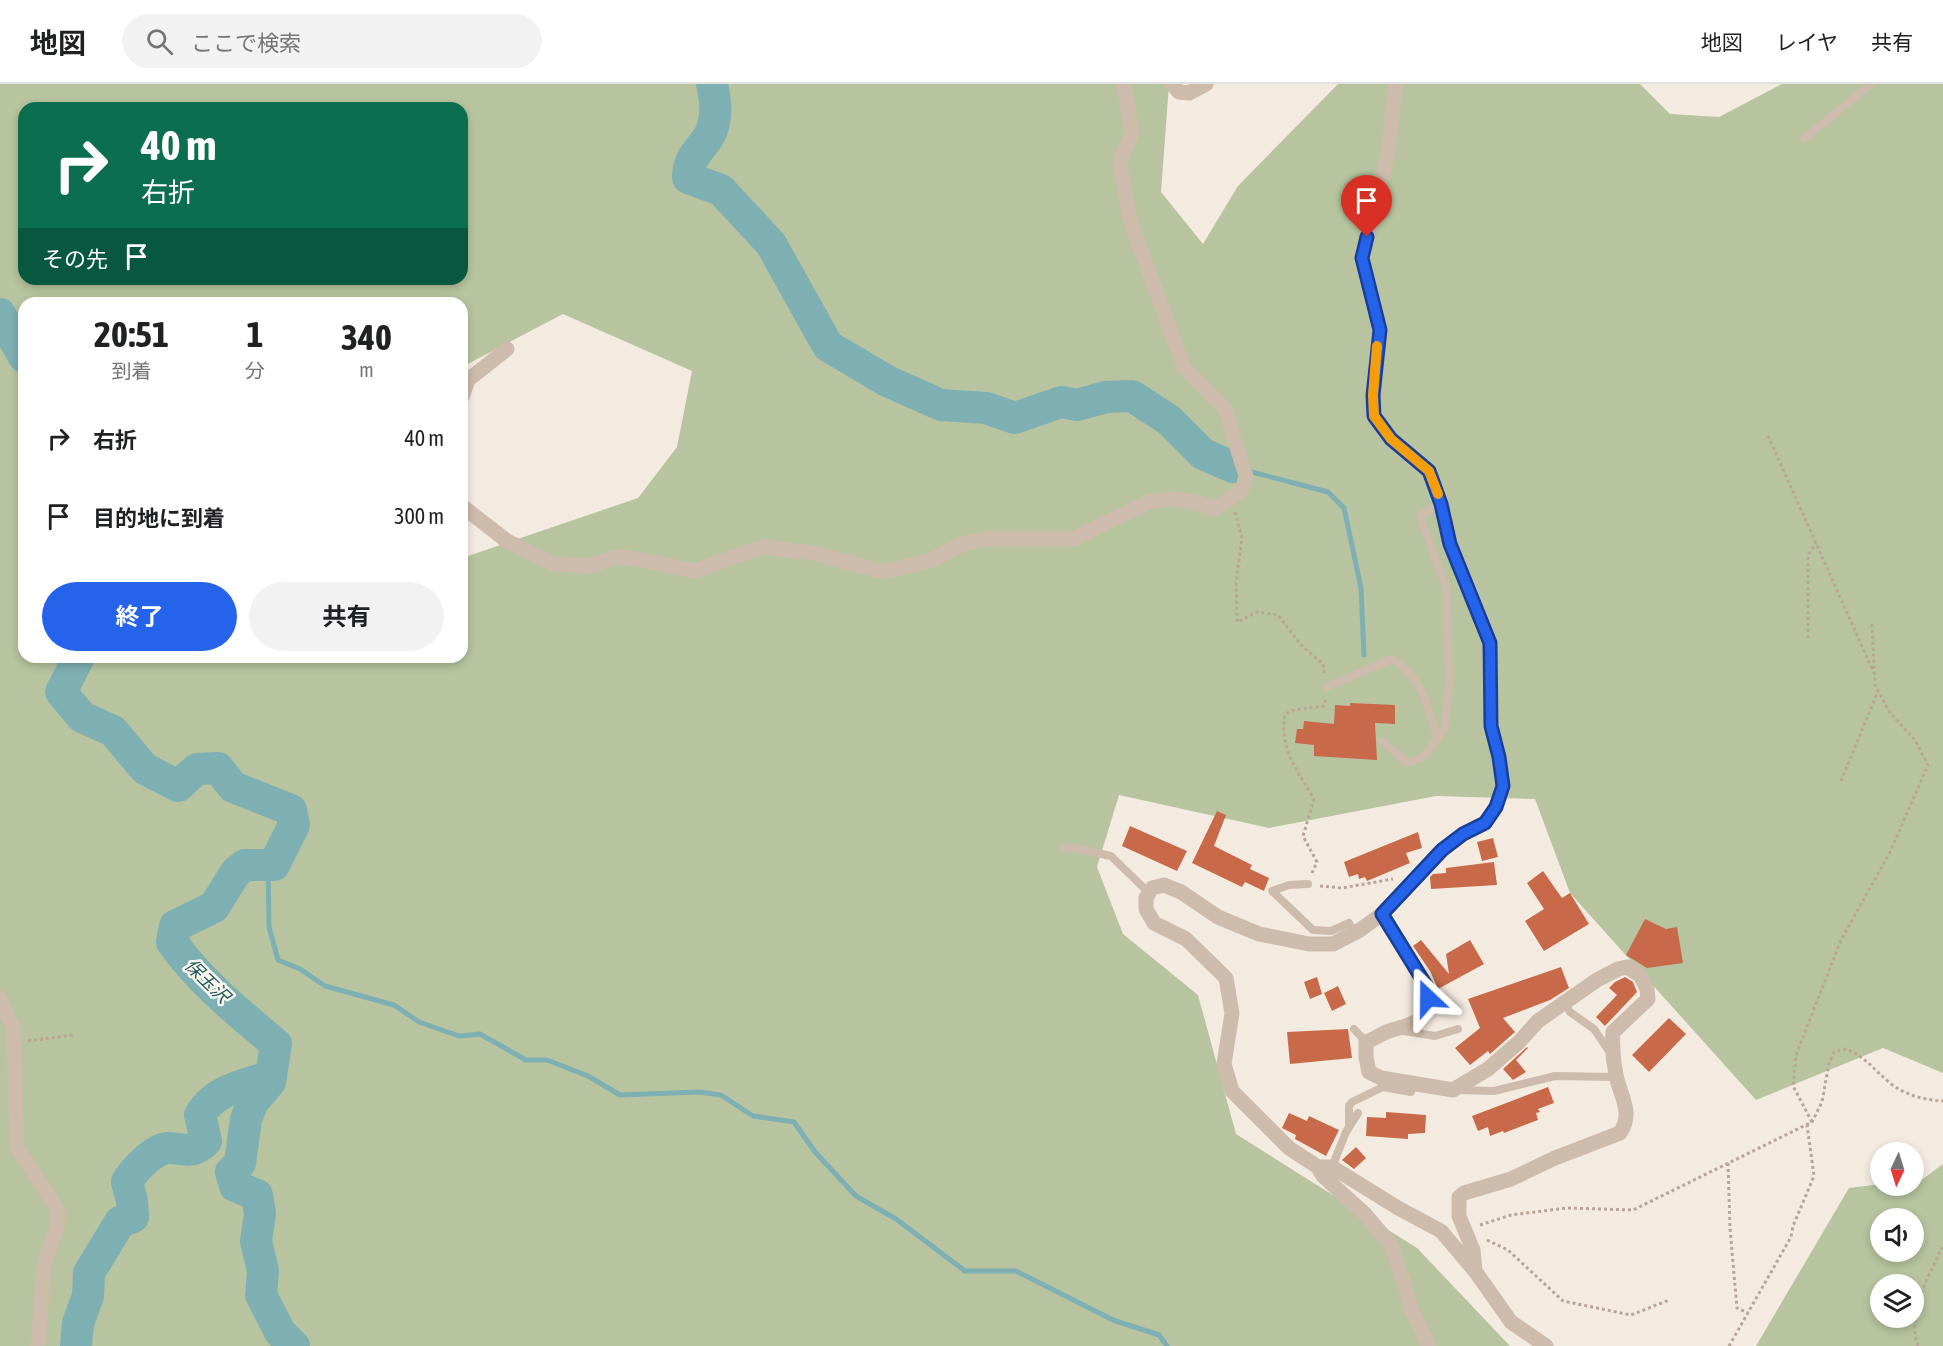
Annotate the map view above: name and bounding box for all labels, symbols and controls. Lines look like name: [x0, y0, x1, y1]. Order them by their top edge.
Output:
search box: [122, 14, 542, 68]
icon: search: [143, 25, 176, 58]
text: 地図: [30, 27, 86, 59]
text: ここで検索: [191, 30, 301, 56]
text: 地図: [1701, 30, 1743, 54]
text: レイヤ: [1776, 30, 1838, 54]
text: 共有: [1871, 30, 1913, 54]
text: 40 m: [141, 121, 216, 169]
icon: right: [42, 126, 120, 204]
pin: [1341, 175, 1392, 237]
text: 右折: [141, 177, 195, 208]
icon: arrive: [1350, 184, 1383, 217]
icon: arrive: [120, 240, 153, 273]
text: その先: [42, 246, 108, 272]
text: 20:51: [94, 313, 169, 355]
text: 1: [247, 313, 263, 355]
text: 340: [341, 316, 392, 358]
text: m: [359, 358, 374, 381]
text: 到着: [112, 359, 152, 382]
text: 分: [245, 359, 265, 382]
icon: right: [42, 422, 75, 455]
text: 40 m: [404, 425, 444, 451]
text: 右折: [93, 427, 137, 453]
icon: arrive: [42, 500, 75, 533]
text: 300 m: [394, 503, 444, 529]
text: 目的地に到着: [93, 505, 225, 531]
button: 終了: [42, 582, 237, 651]
button: 共有: [249, 582, 444, 651]
water label: 保玉沢: [181, 954, 236, 1008]
position arrow: [1396, 966, 1460, 1030]
north arrow: [1870, 1142, 1924, 1196]
map controls: [1870, 1142, 1924, 1328]
button: sound: [1870, 1208, 1924, 1262]
button: layers: [1870, 1274, 1924, 1328]

